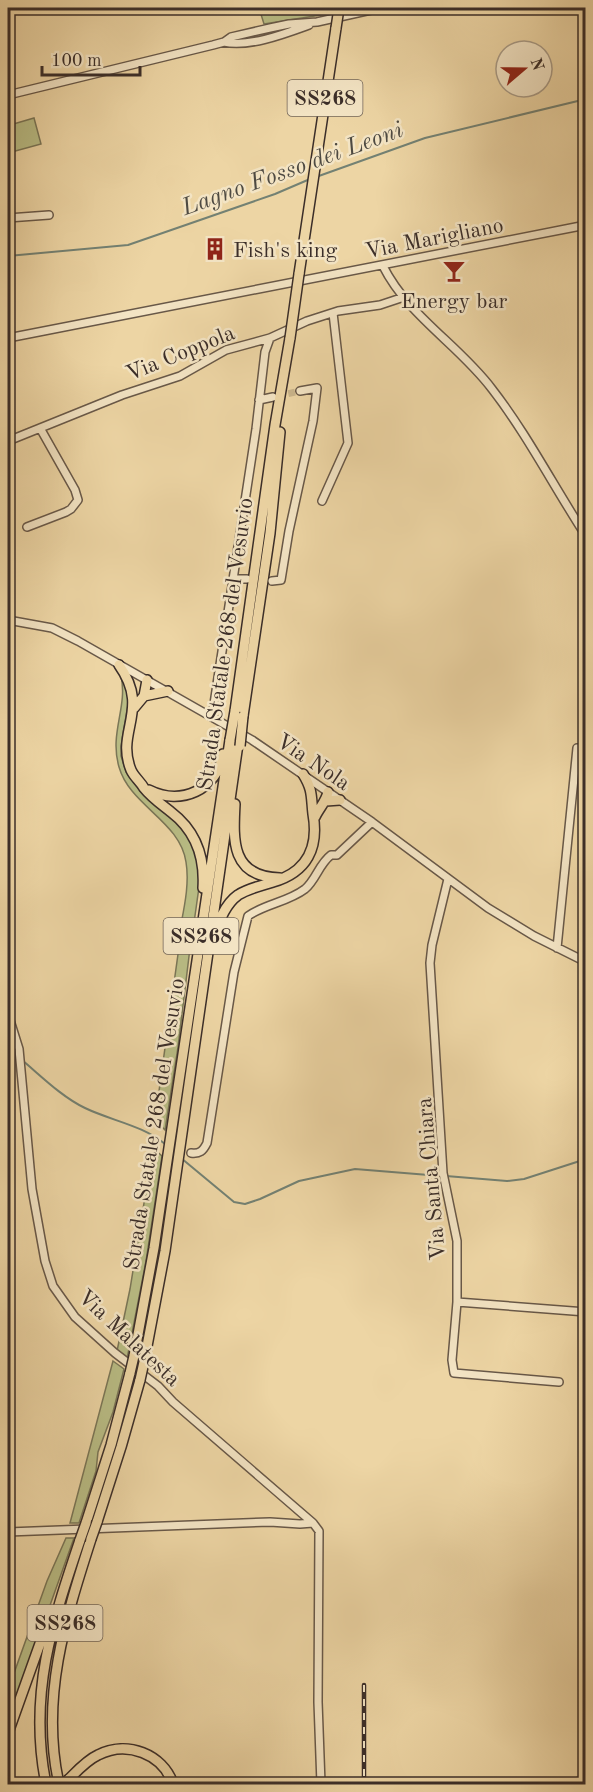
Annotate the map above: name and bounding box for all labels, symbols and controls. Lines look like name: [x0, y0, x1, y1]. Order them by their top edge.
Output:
scale bar: [42, 39, 140, 77]
north arrow: [494, 39, 554, 99]
text: 100 m: [51, 52, 102, 70]
text: N: [527, 56, 546, 74]
road number: SS268: [288, 80, 362, 116]
water label: Lagno Fosso dei Leoni: [178, 119, 407, 221]
street label: Via Marigliano: [363, 215, 506, 263]
building icon: Fish's king: [202, 236, 228, 262]
place label: Fish's king: [233, 240, 338, 262]
bar icon: Energy bar: [441, 258, 467, 284]
place label: Energy bar: [400, 291, 508, 313]
street label: Via Coppola: [123, 322, 238, 386]
street label: Strada Statale 268 del Vesuvio: [195, 496, 257, 792]
street label: Via Nola: [272, 730, 354, 795]
road number: SS268: [164, 918, 238, 954]
street label: Strada Statale 268 del Vesuvio: [121, 977, 189, 1272]
street label: Via Santa Chiara: [414, 1096, 450, 1261]
street label: Via Malatesta: [73, 1286, 184, 1391]
road number: SS268: [28, 1605, 103, 1641]

